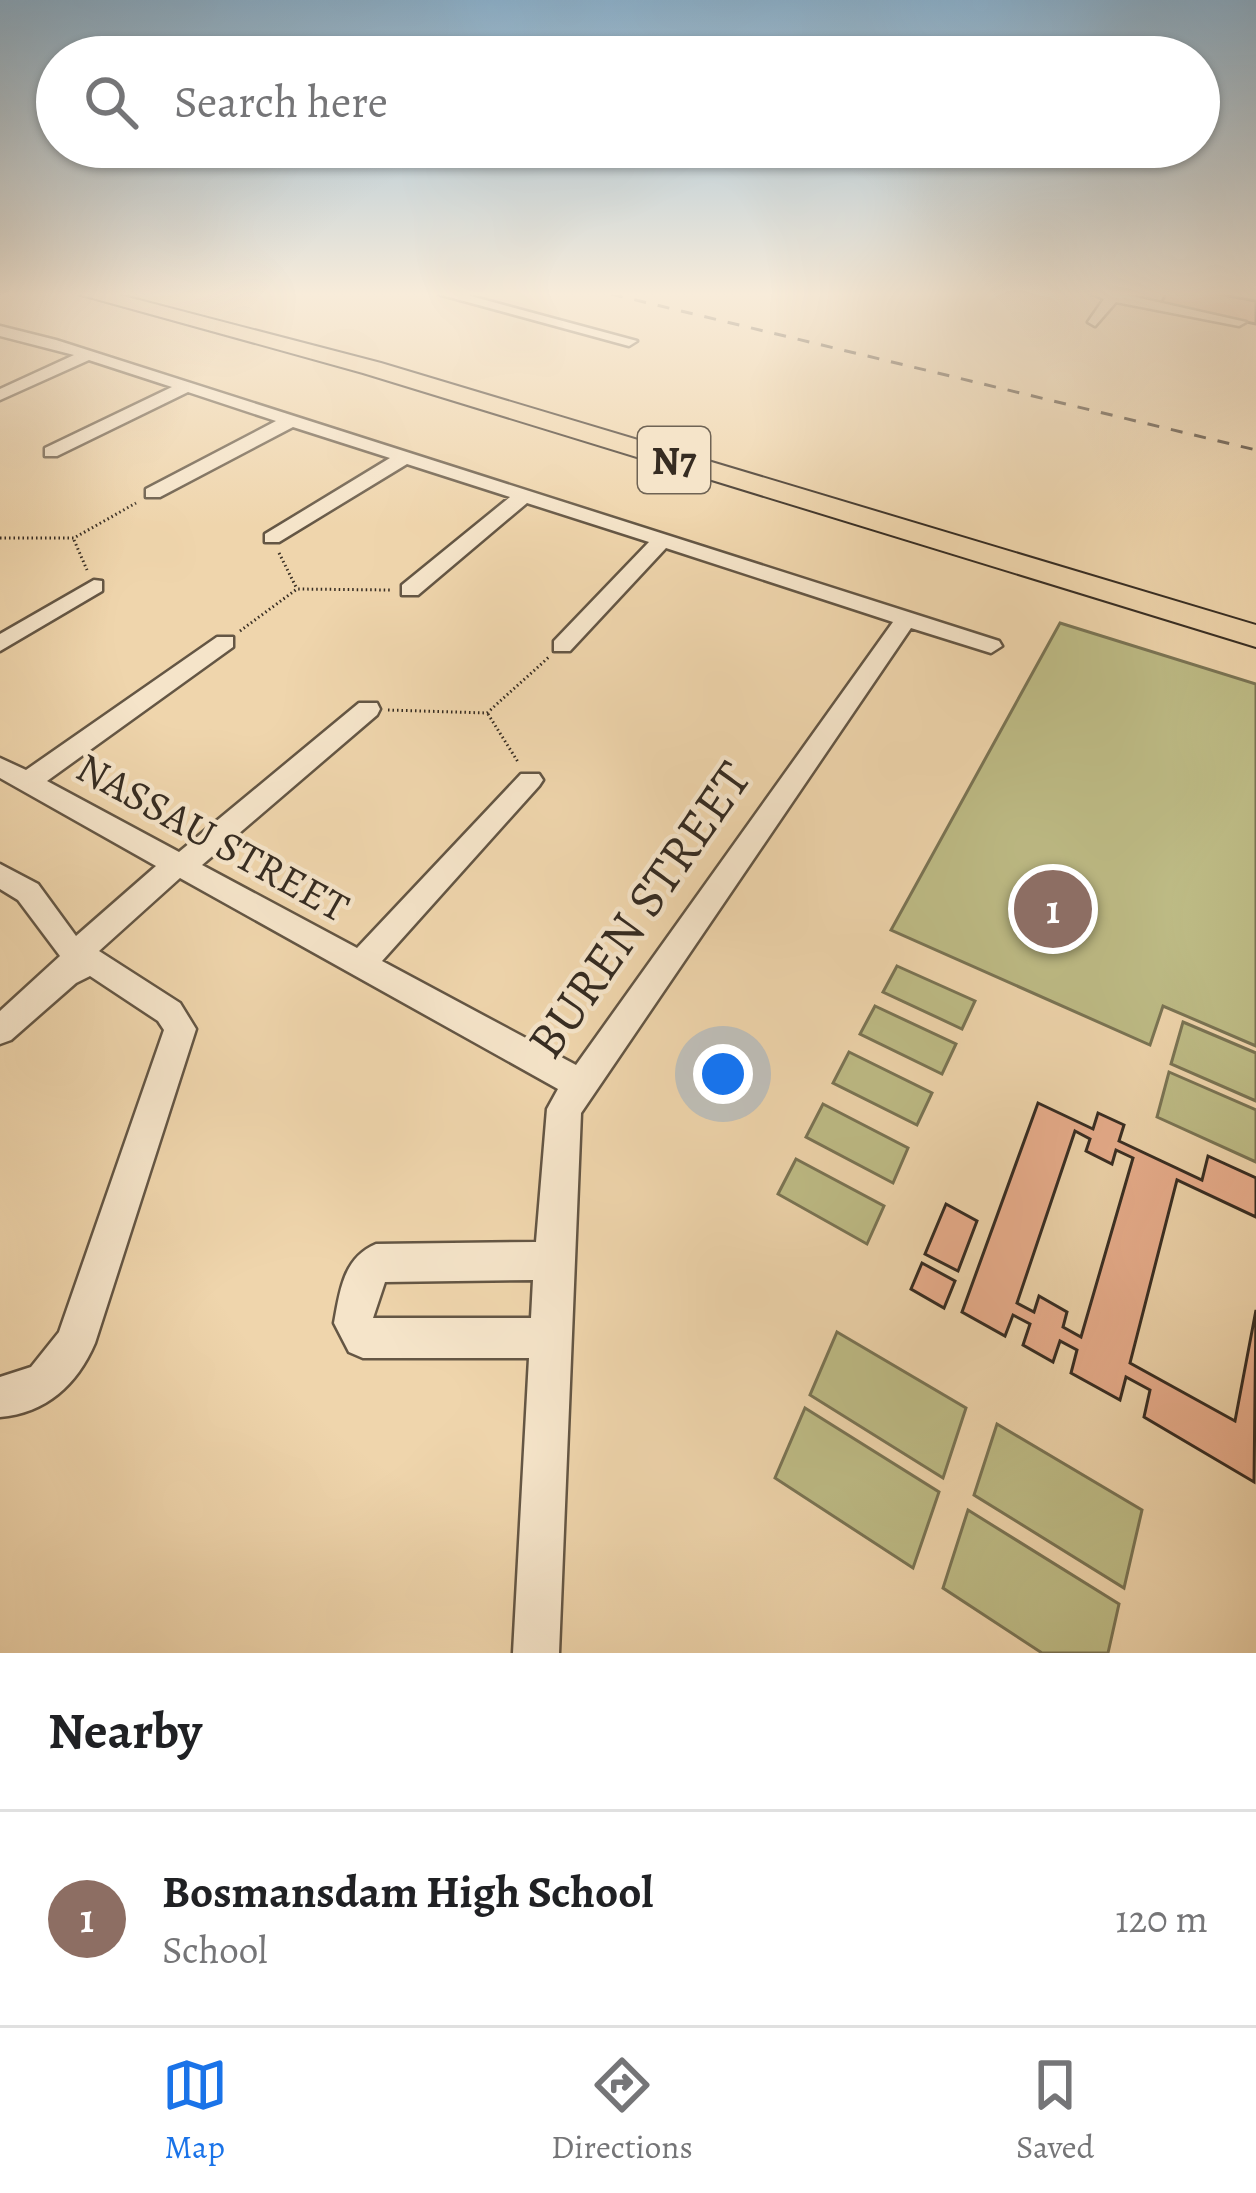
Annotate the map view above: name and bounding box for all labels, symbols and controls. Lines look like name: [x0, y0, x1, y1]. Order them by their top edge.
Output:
search box: [36, 36, 1220, 168]
icon: search: [78, 69, 144, 135]
text: Search here: [174, 71, 388, 133]
road number: N7: [638, 427, 710, 493]
street label: NASSAU STREET: [67, 739, 359, 935]
street label: BUREN STREET: [511, 748, 767, 1072]
pin: 1: [1014, 864, 1092, 954]
your location: [693, 1044, 753, 1104]
text: Nearby: [48, 1696, 202, 1766]
text: Bosmansdam High School: [162, 1861, 653, 1923]
text: 1: [80, 1892, 94, 1945]
text: 120 m: [1115, 1892, 1208, 1945]
text: School: [162, 1923, 268, 1976]
tab: Map: [162, 2052, 228, 2169]
tab: Directions: [551, 2052, 693, 2169]
tab: Saved: [1016, 2052, 1094, 2169]

